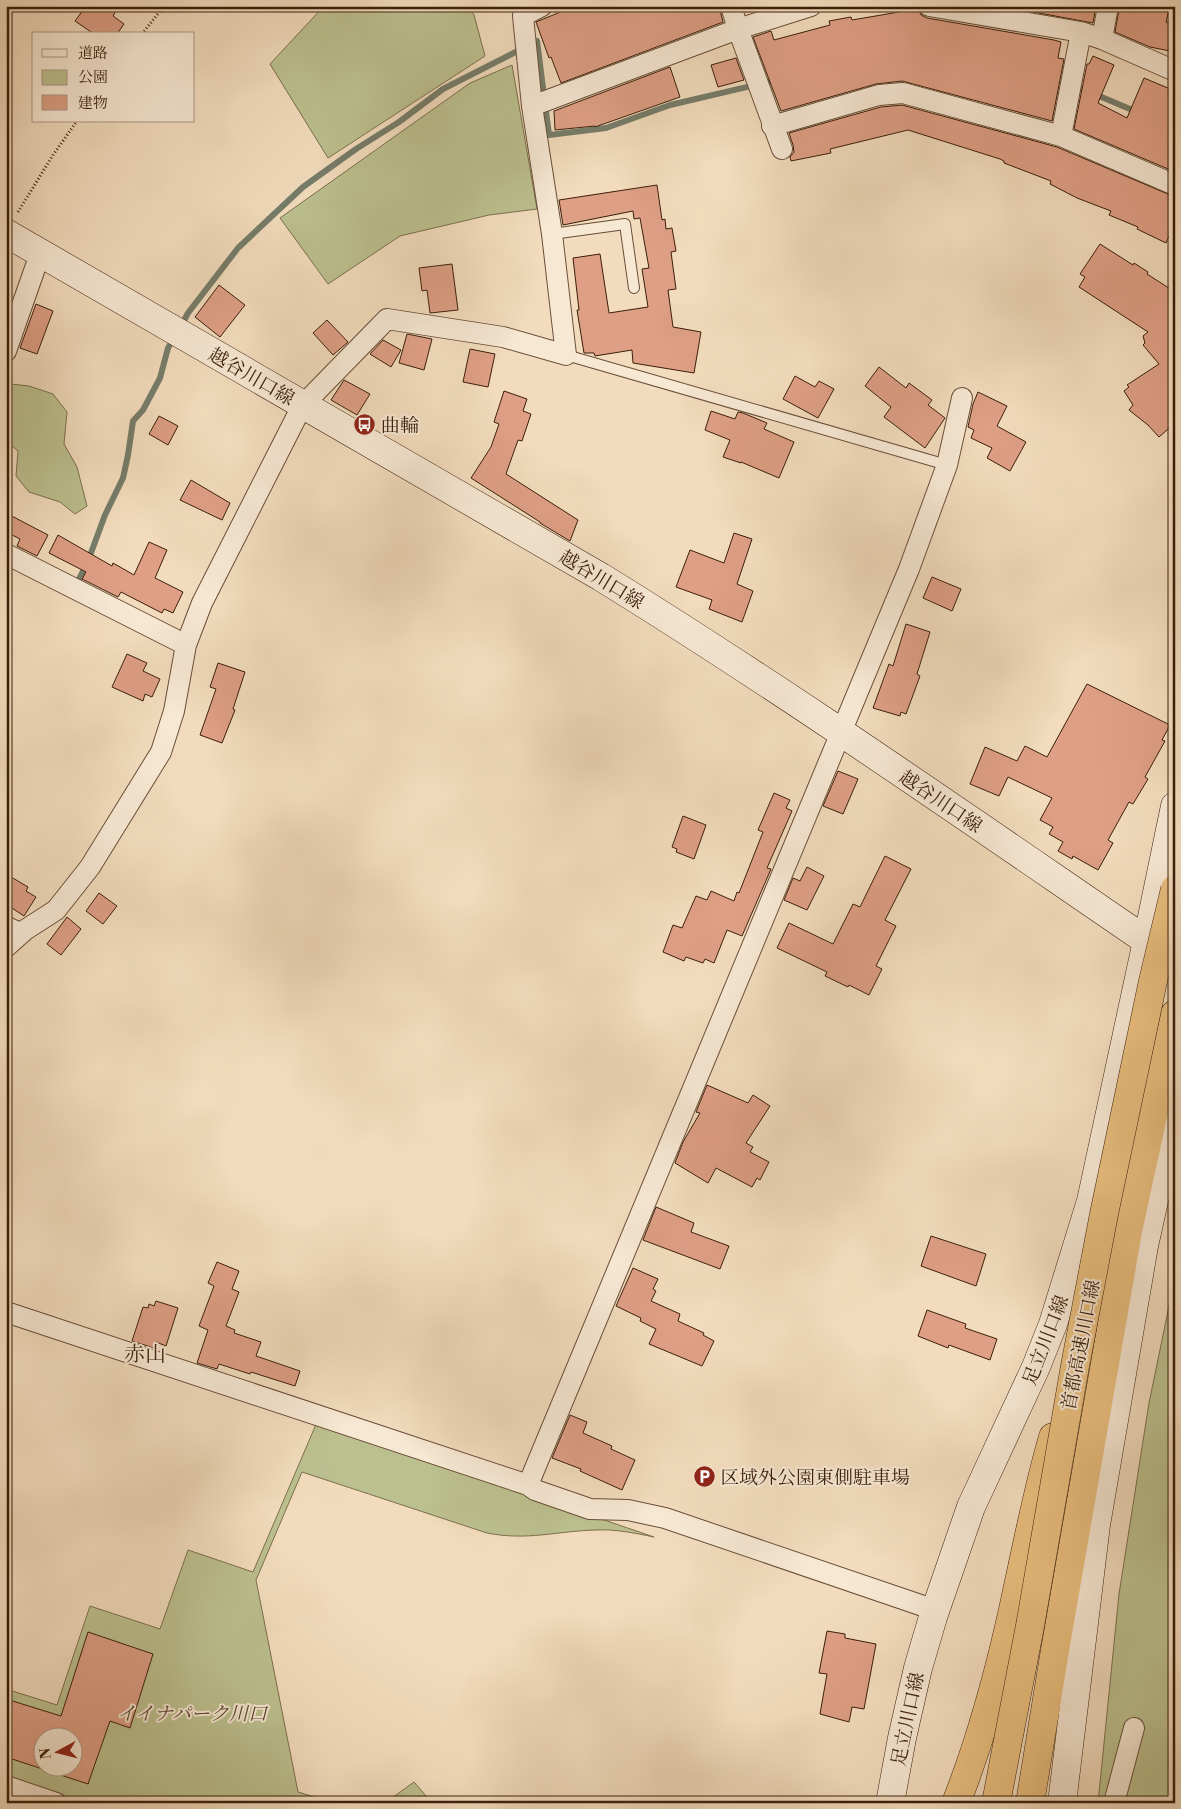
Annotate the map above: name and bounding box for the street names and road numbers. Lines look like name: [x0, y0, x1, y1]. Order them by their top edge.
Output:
street label: 越谷川口線: [204, 343, 299, 411]
street label: 越谷川口線: [555, 545, 648, 615]
street label: 越谷川口線: [894, 765, 987, 838]
street label: 首都高速川口線: [1057, 1278, 1105, 1413]
street label: 足立川口線: [1018, 1292, 1074, 1389]
street label: 足立川口線: [886, 1670, 930, 1768]

